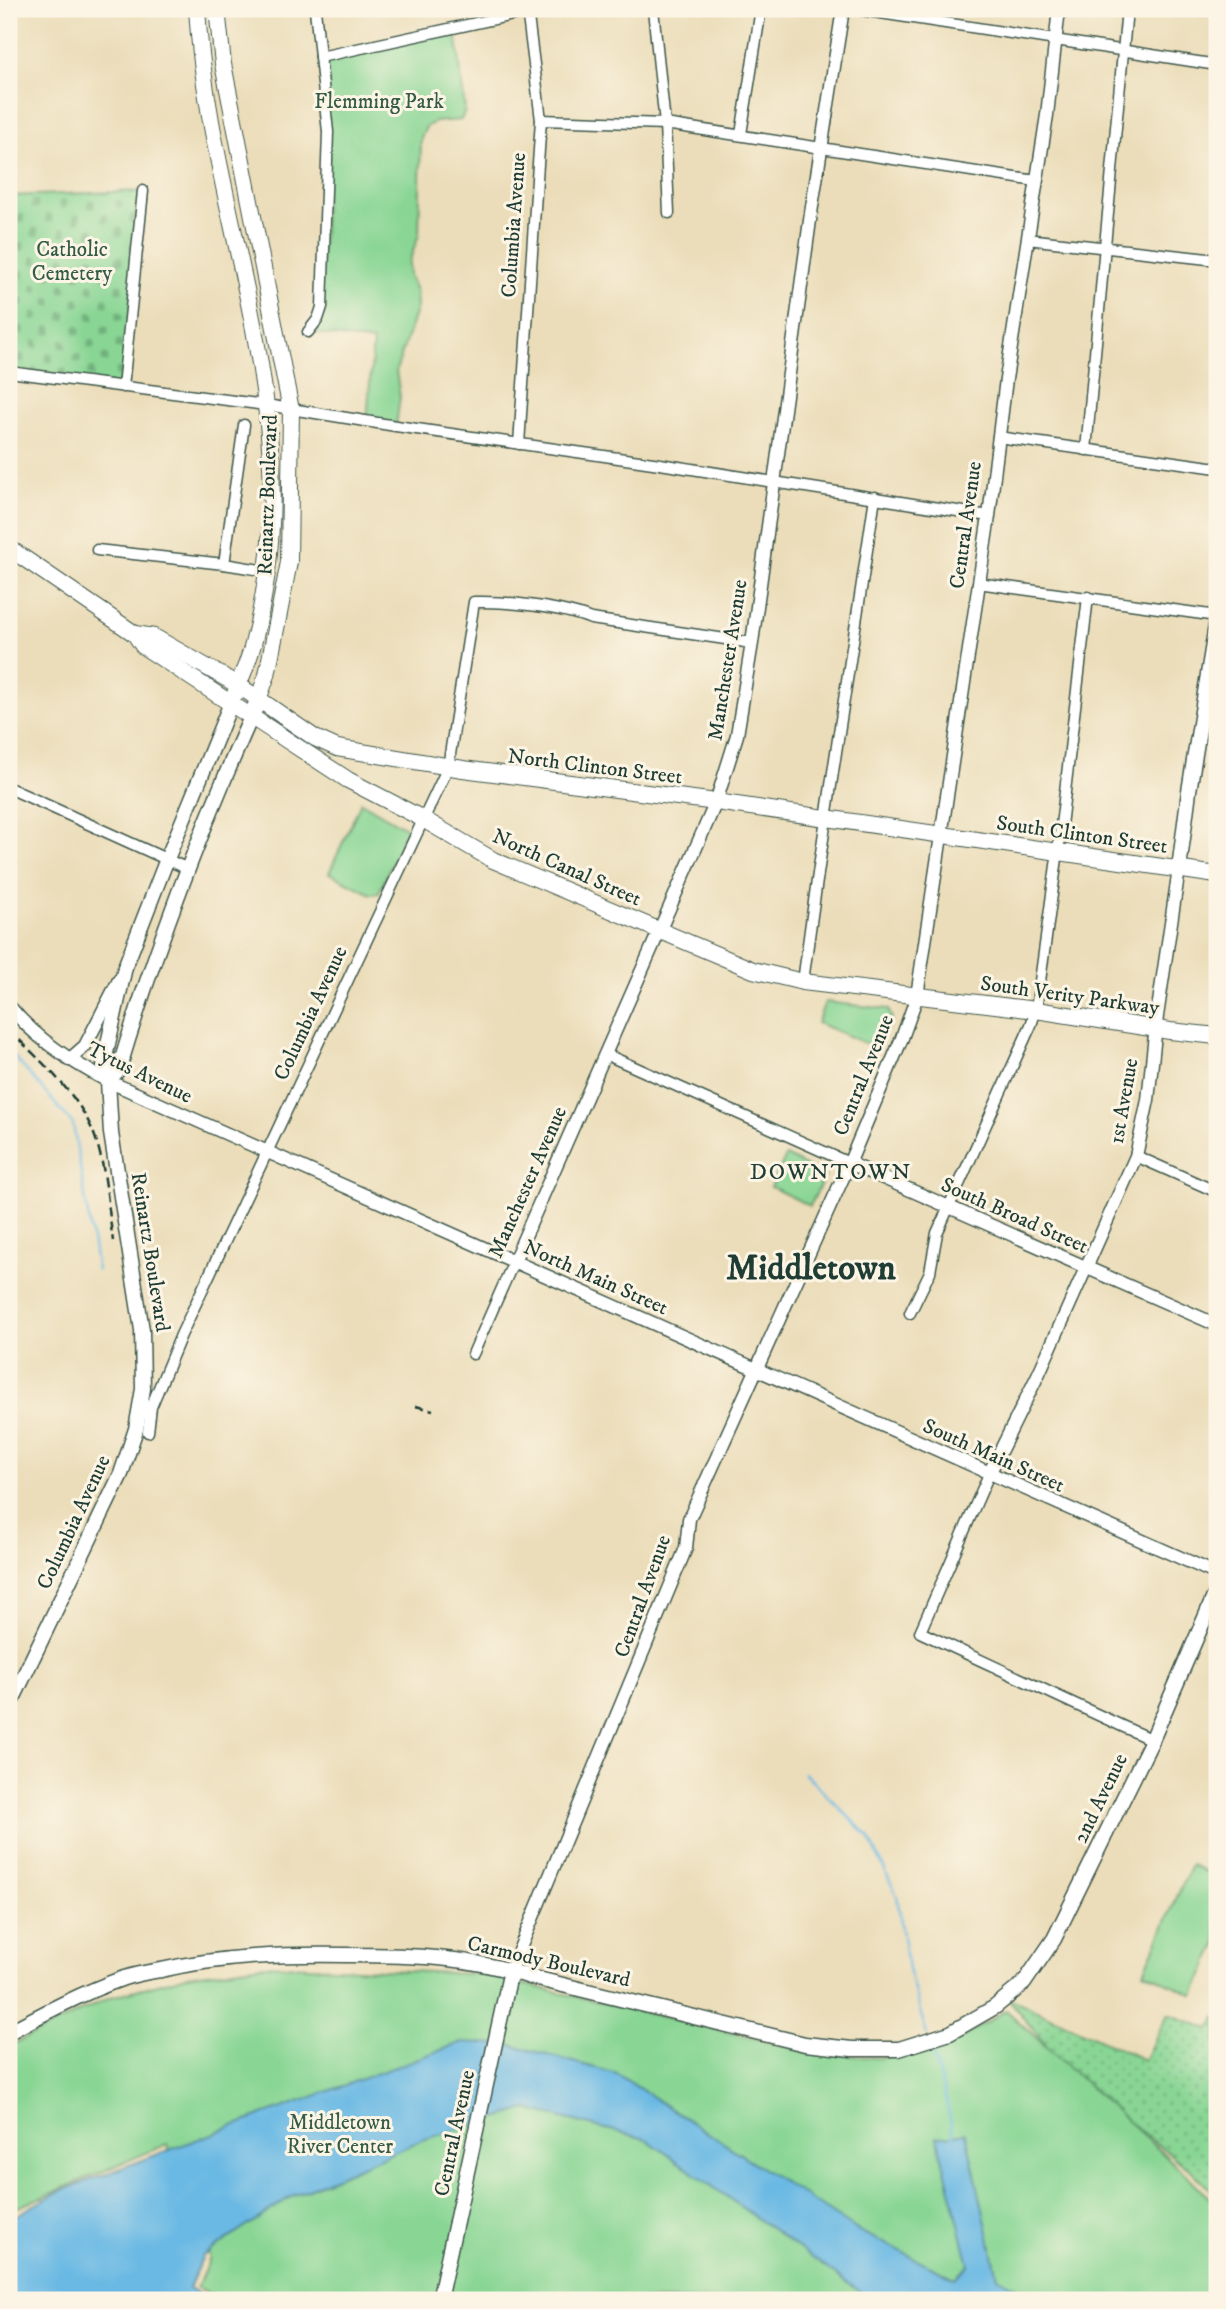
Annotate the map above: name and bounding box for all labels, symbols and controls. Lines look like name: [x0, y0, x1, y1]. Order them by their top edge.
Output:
park label: Flemming Park: [314, 89, 444, 115]
street label: Columbia Avenue: [496, 151, 532, 299]
park label: Catholic Cemetery: [32, 237, 113, 287]
street label: Reinartz Boulevard: [252, 414, 284, 576]
street label: Central Avenue: [944, 459, 988, 590]
street label: Manchester Avenue: [702, 577, 754, 743]
street label: North Clinton Street: [506, 743, 684, 791]
street label: South Clinton Street: [995, 810, 1169, 860]
street label: North Canal Street: [488, 823, 645, 912]
street label: Columbia Avenue: [268, 942, 354, 1085]
street label: South Verity Parkway: [979, 971, 1162, 1022]
street label: Central Avenue: [828, 1011, 900, 1140]
street label: Tytus Avenue: [83, 1036, 197, 1110]
street label: 1st Avenue: [1104, 1056, 1144, 1146]
street label: Manchester Avenue: [483, 1102, 573, 1262]
district label: DOWNTOWN: [750, 1158, 912, 1187]
street label: Reinartz Boulevard: [125, 1171, 176, 1334]
street label: South Broad Street: [937, 1172, 1092, 1260]
street label: North Main Street: [519, 1234, 672, 1322]
district label: Middletown: [726, 1247, 897, 1291]
street label: South Main Street: [919, 1413, 1069, 1499]
street label: Columbia Avenue: [31, 1451, 117, 1594]
street label: Central Avenue: [609, 1531, 677, 1661]
street label: 2nd Avenue: [1068, 1749, 1134, 1848]
street label: Carmody Boulevard: [465, 1931, 633, 1993]
street label: Central Avenue: [429, 2067, 481, 2199]
park label: Middletown River Center: [287, 2110, 393, 2160]

